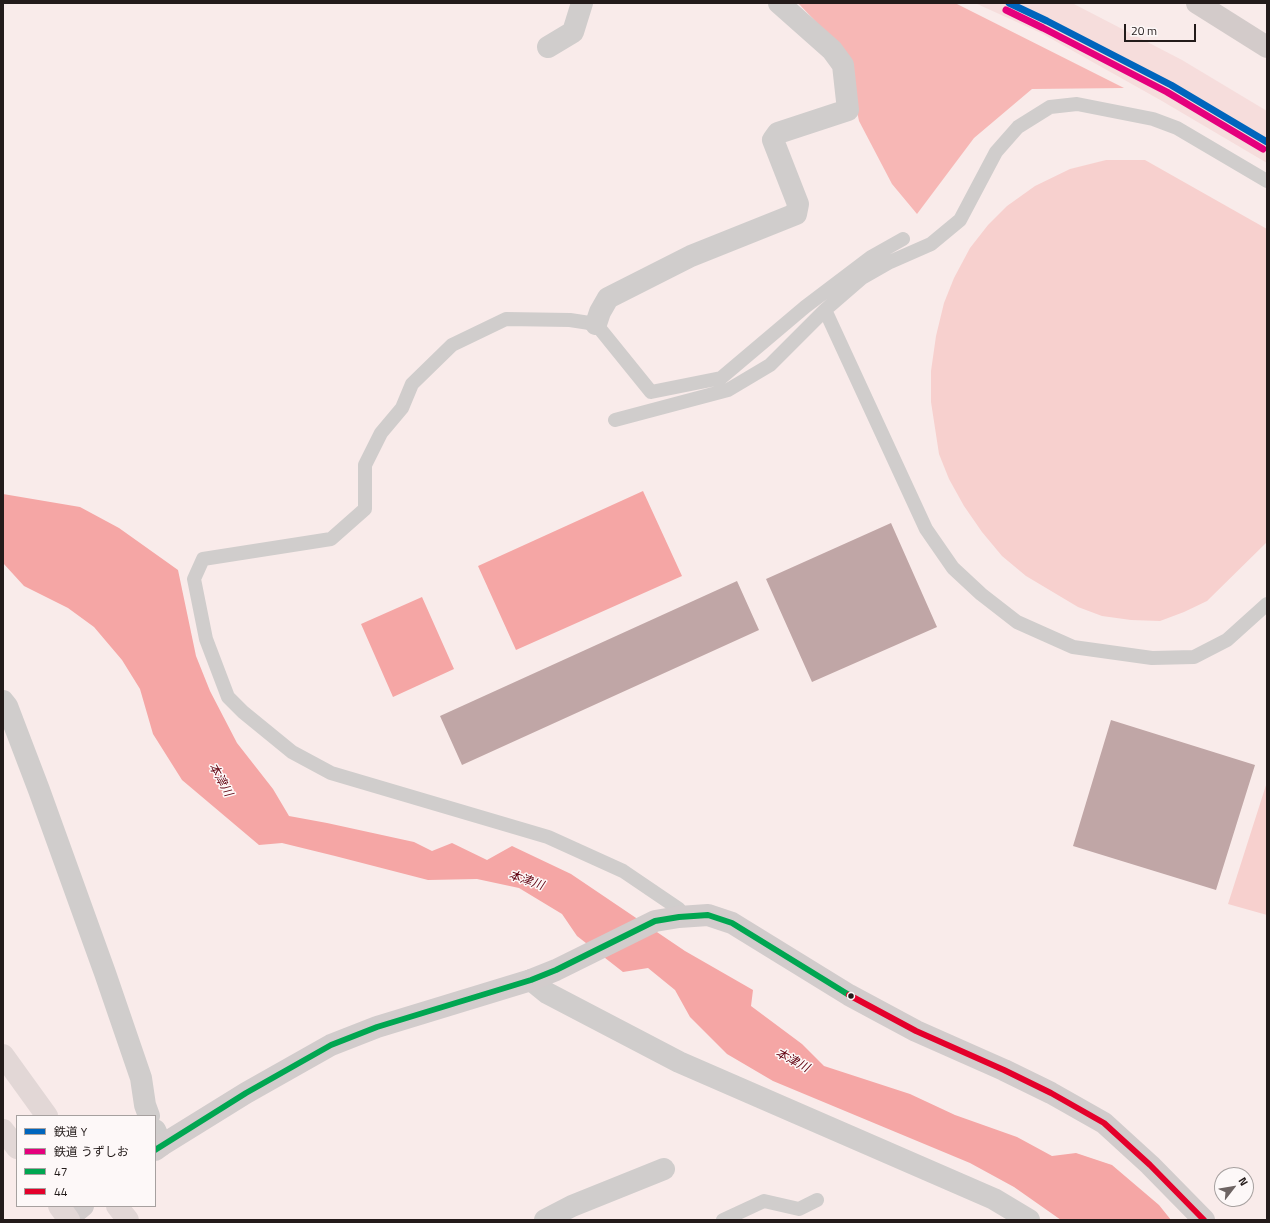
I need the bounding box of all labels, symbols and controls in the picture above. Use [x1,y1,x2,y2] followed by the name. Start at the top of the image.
[1126,16,1198,42] scale bar
[1131,21,1157,40] text: 20 m
[205,761,235,799] water label: 本津川
[507,868,545,894] water label: 本津川
[846,991,856,1001] unlabelled marker
[773,1046,811,1076] water label: 本津川
[16,1115,156,1207] legend
[54,1122,87,1141] text: 鉄道 Y
[54,1142,129,1161] text: 鉄道 うずしお
[54,1162,67,1181] text: 47
[1214,1167,1254,1207] north arrow
[1235,1174,1252,1189] text: N
[54,1182,67,1201] text: 44

